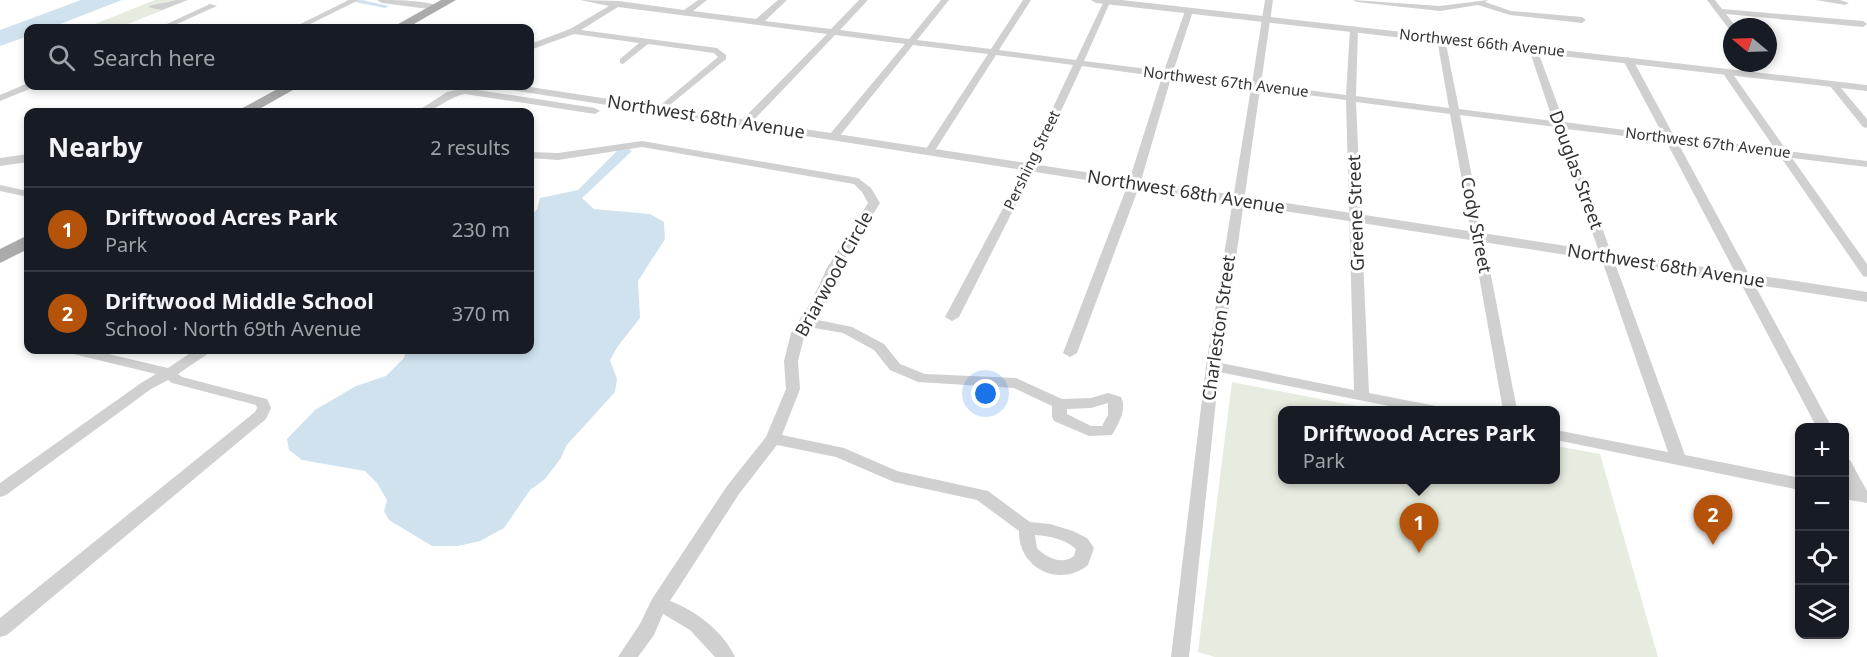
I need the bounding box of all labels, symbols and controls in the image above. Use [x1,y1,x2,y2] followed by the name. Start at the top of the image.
[1723,18,1777,72] north arrow
[1398,23,1566,61] street label: Northwest 66th Avenue
[24,24,534,90] search box
[45,41,78,74] icon: search
[93,42,215,72] text: Search here
[1142,61,1310,101] street label: Northwest 67th Avenue
[606,89,807,143] street label: Northwest 68th Avenue
[998,106,1064,213] street label: Pershing Street
[1544,107,1610,233] street label: Douglas Street
[1624,122,1792,162] street label: Northwest 67th Avenue
[48,129,143,165] text: Nearby
[430,134,510,161] text: 2 results
[1341,154,1369,272] street label: Greene Street
[1086,164,1287,218] street label: Northwest 68th Avenue
[1456,175,1498,275] street label: Cody Street
[105,201,338,231] text: Driftwood Acres Park
[789,207,877,340] street label: Briarwood Circle
[62,216,73,243] text: 1
[452,216,510,243] text: 230 m
[105,231,147,258] text: Park
[1566,238,1767,292] street label: Northwest 68th Avenue
[1196,253,1240,402] street label: Charleston Street
[105,285,374,315] text: Driftwood Middle School
[62,300,73,327] text: 2
[452,300,510,327] text: 370 m
[105,315,361,342] text: School · North 69th Avenue
[971,379,1000,408] your location
[1278,406,1560,484] popup
[1303,417,1535,447] text: Driftwood Acres Park
[1795,423,1849,639] map controls
[1795,423,1849,477] button: +
[1303,447,1345,474] text: Park
[1795,477,1849,531] button: −
[1694,496,1732,545] pin: 2
[1400,504,1438,553] pin: 1
[1795,531,1849,585] button: locate
[1795,585,1849,639] button: layers

